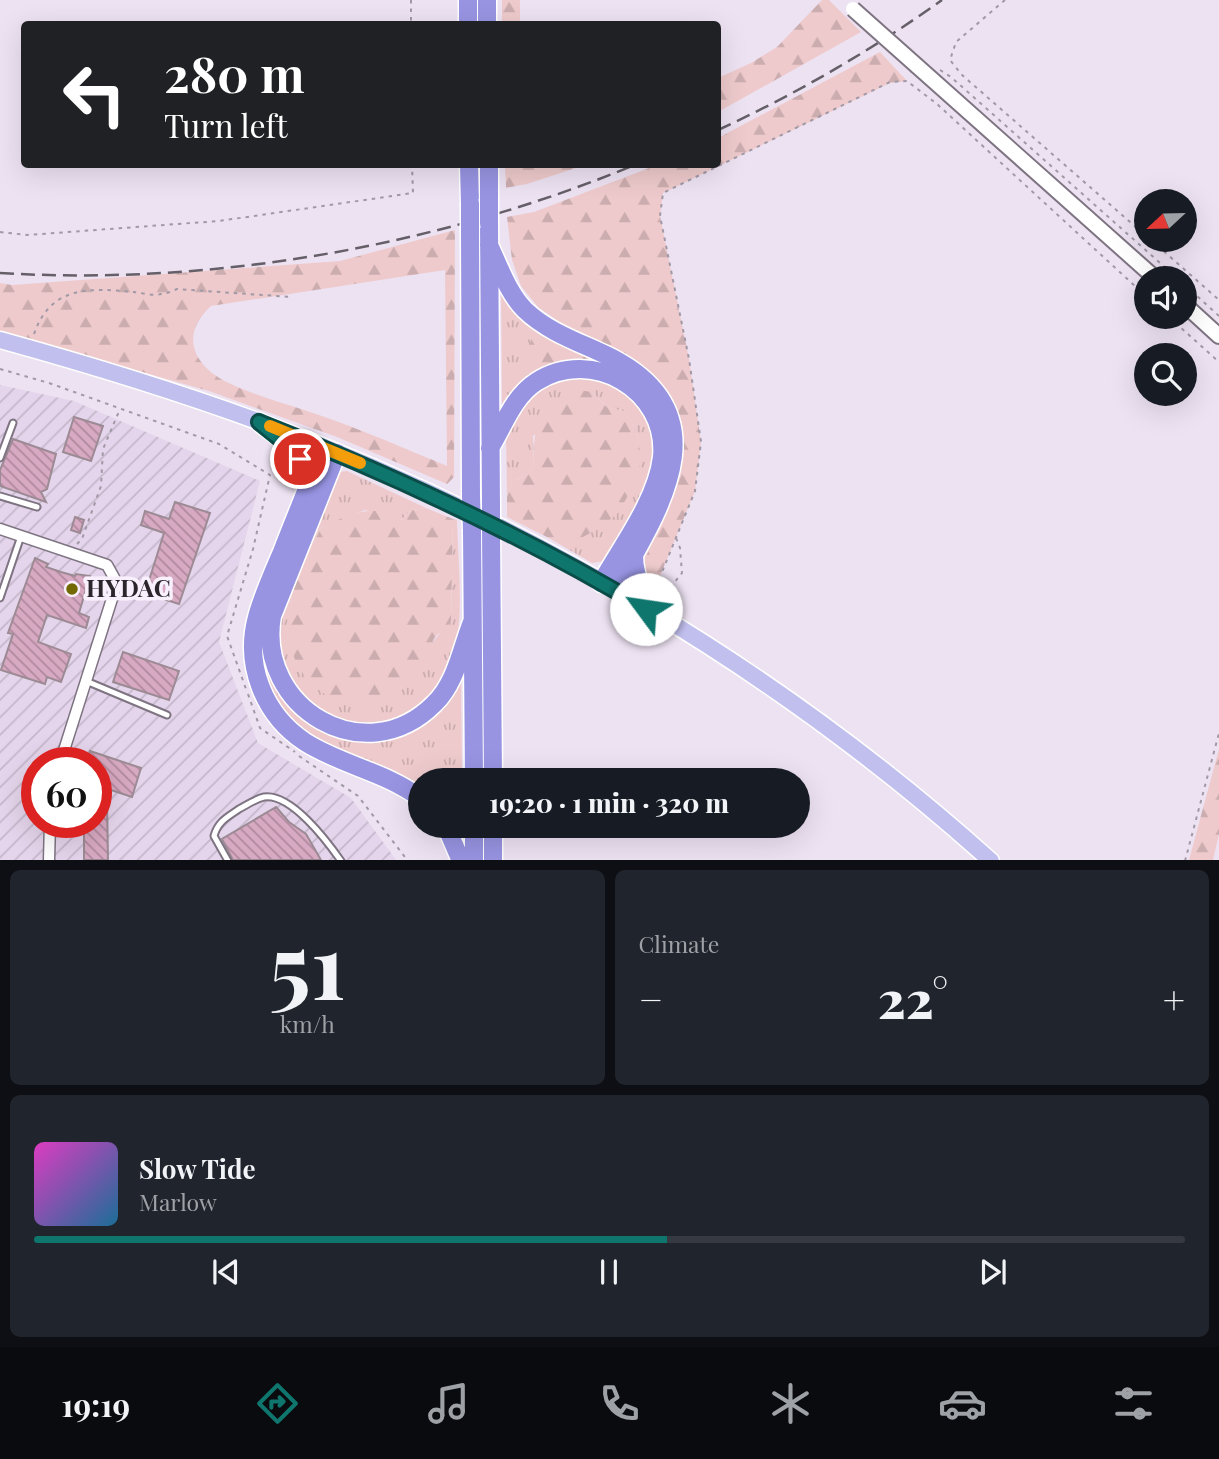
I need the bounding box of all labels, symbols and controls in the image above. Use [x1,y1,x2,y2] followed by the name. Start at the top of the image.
[164,40,304,105] text: 280 m
[49,49,140,140] icon: left
[164,103,288,146] text: Turn left
[1134,189,1197,252] north arrow
[1134,189,1197,406] map controls
[1134,266,1197,329] button: sound
[1134,343,1197,406] button: search
[270,429,330,489] pin
[281,440,319,478] icon: arrive
[86,571,171,603] place label: HYDAC
[609,572,683,646] position arrow
[64,581,80,597] marker: HYDAC
[21,747,112,838] speed limit sign: 60
[489,785,729,820] text: 19:20 · 1 min · 320 m
[269,902,346,1023] text: 51
[639,928,719,959] text: Climate
[878,963,948,1032] text: 22°
[639,973,663,1024] text: −
[1163,973,1185,1024] text: +
[280,1008,335,1039] text: km/h
[139,1151,256,1186] text: Slow Tide
[139,1186,217,1217] text: Marlow
[207,1253,245,1291] icon: previous
[590,1253,628,1291] icon: pause
[974,1253,1012,1291] icon: next
[253,1379,302,1428] icon: directions
[424,1379,473,1428] icon: music
[595,1379,644,1428] icon: phone
[766,1379,815,1428] icon: climate
[938,1379,987,1428] icon: car
[1109,1379,1158,1428] icon: filters
[61,1382,130,1425] text: 19:19

